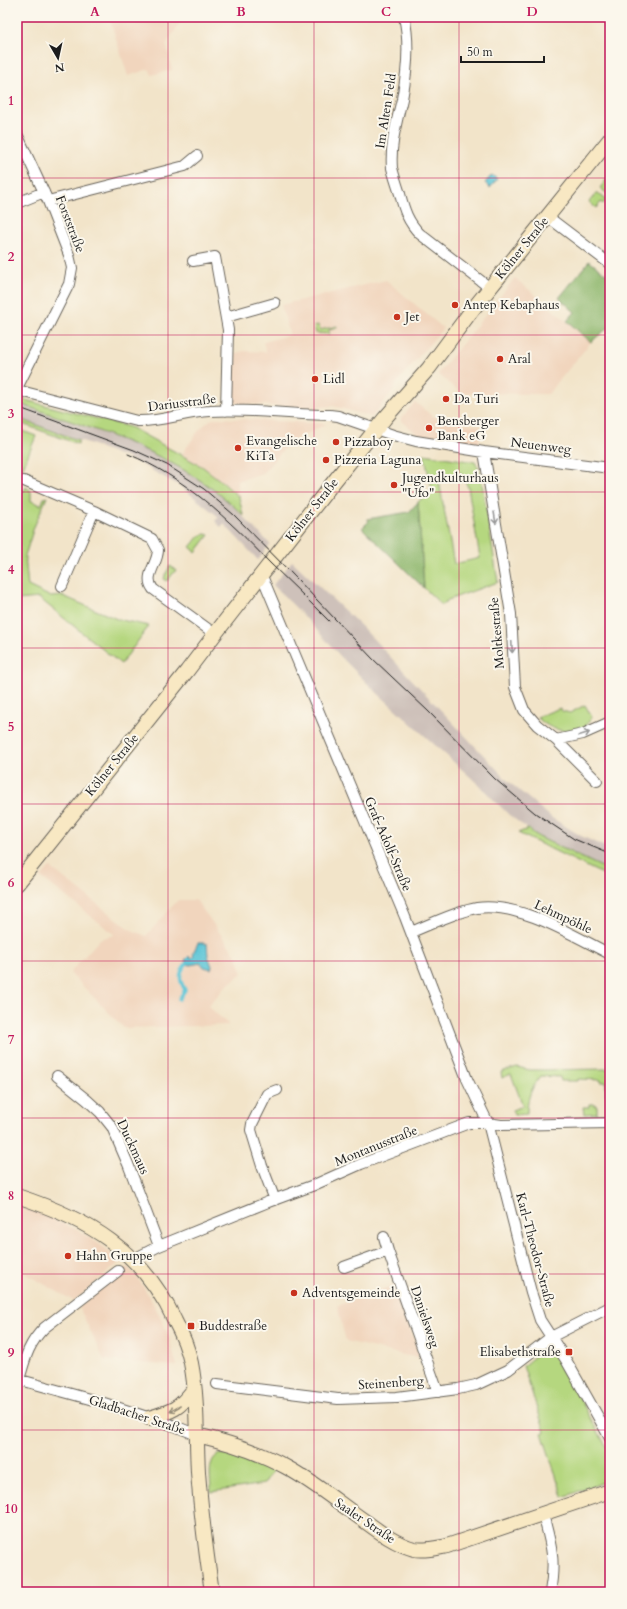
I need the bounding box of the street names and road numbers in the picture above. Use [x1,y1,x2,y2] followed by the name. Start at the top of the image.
[371,72,401,150] street label: Im Alten Feld
[51,193,89,255] street label: Forststraße
[491,213,553,283] street label: Kölner Straße
[147,390,217,416] street label: Dariusstraße
[510,433,573,459] street label: Neuenweg
[281,474,343,546] street label: Kölner Straße
[485,596,509,670] street label: Moltkestraße
[81,730,143,800] street label: Kölner Straße
[360,794,416,894] street label: Graf-Adolf-Straße
[531,896,595,938] street label: Lehmpöhle
[112,1117,154,1177] street label: Duckmaus
[332,1121,420,1171] street label: Montanusstraße
[511,1191,559,1309] street label: Karl-Theodor-Straße
[406,1284,444,1351] street label: Danielsweg
[358,1372,425,1394] street label: Steinenberg
[86,1391,188,1439] street label: Gladbacher Straße
[331,1494,399,1548] street label: Saaler Straße

